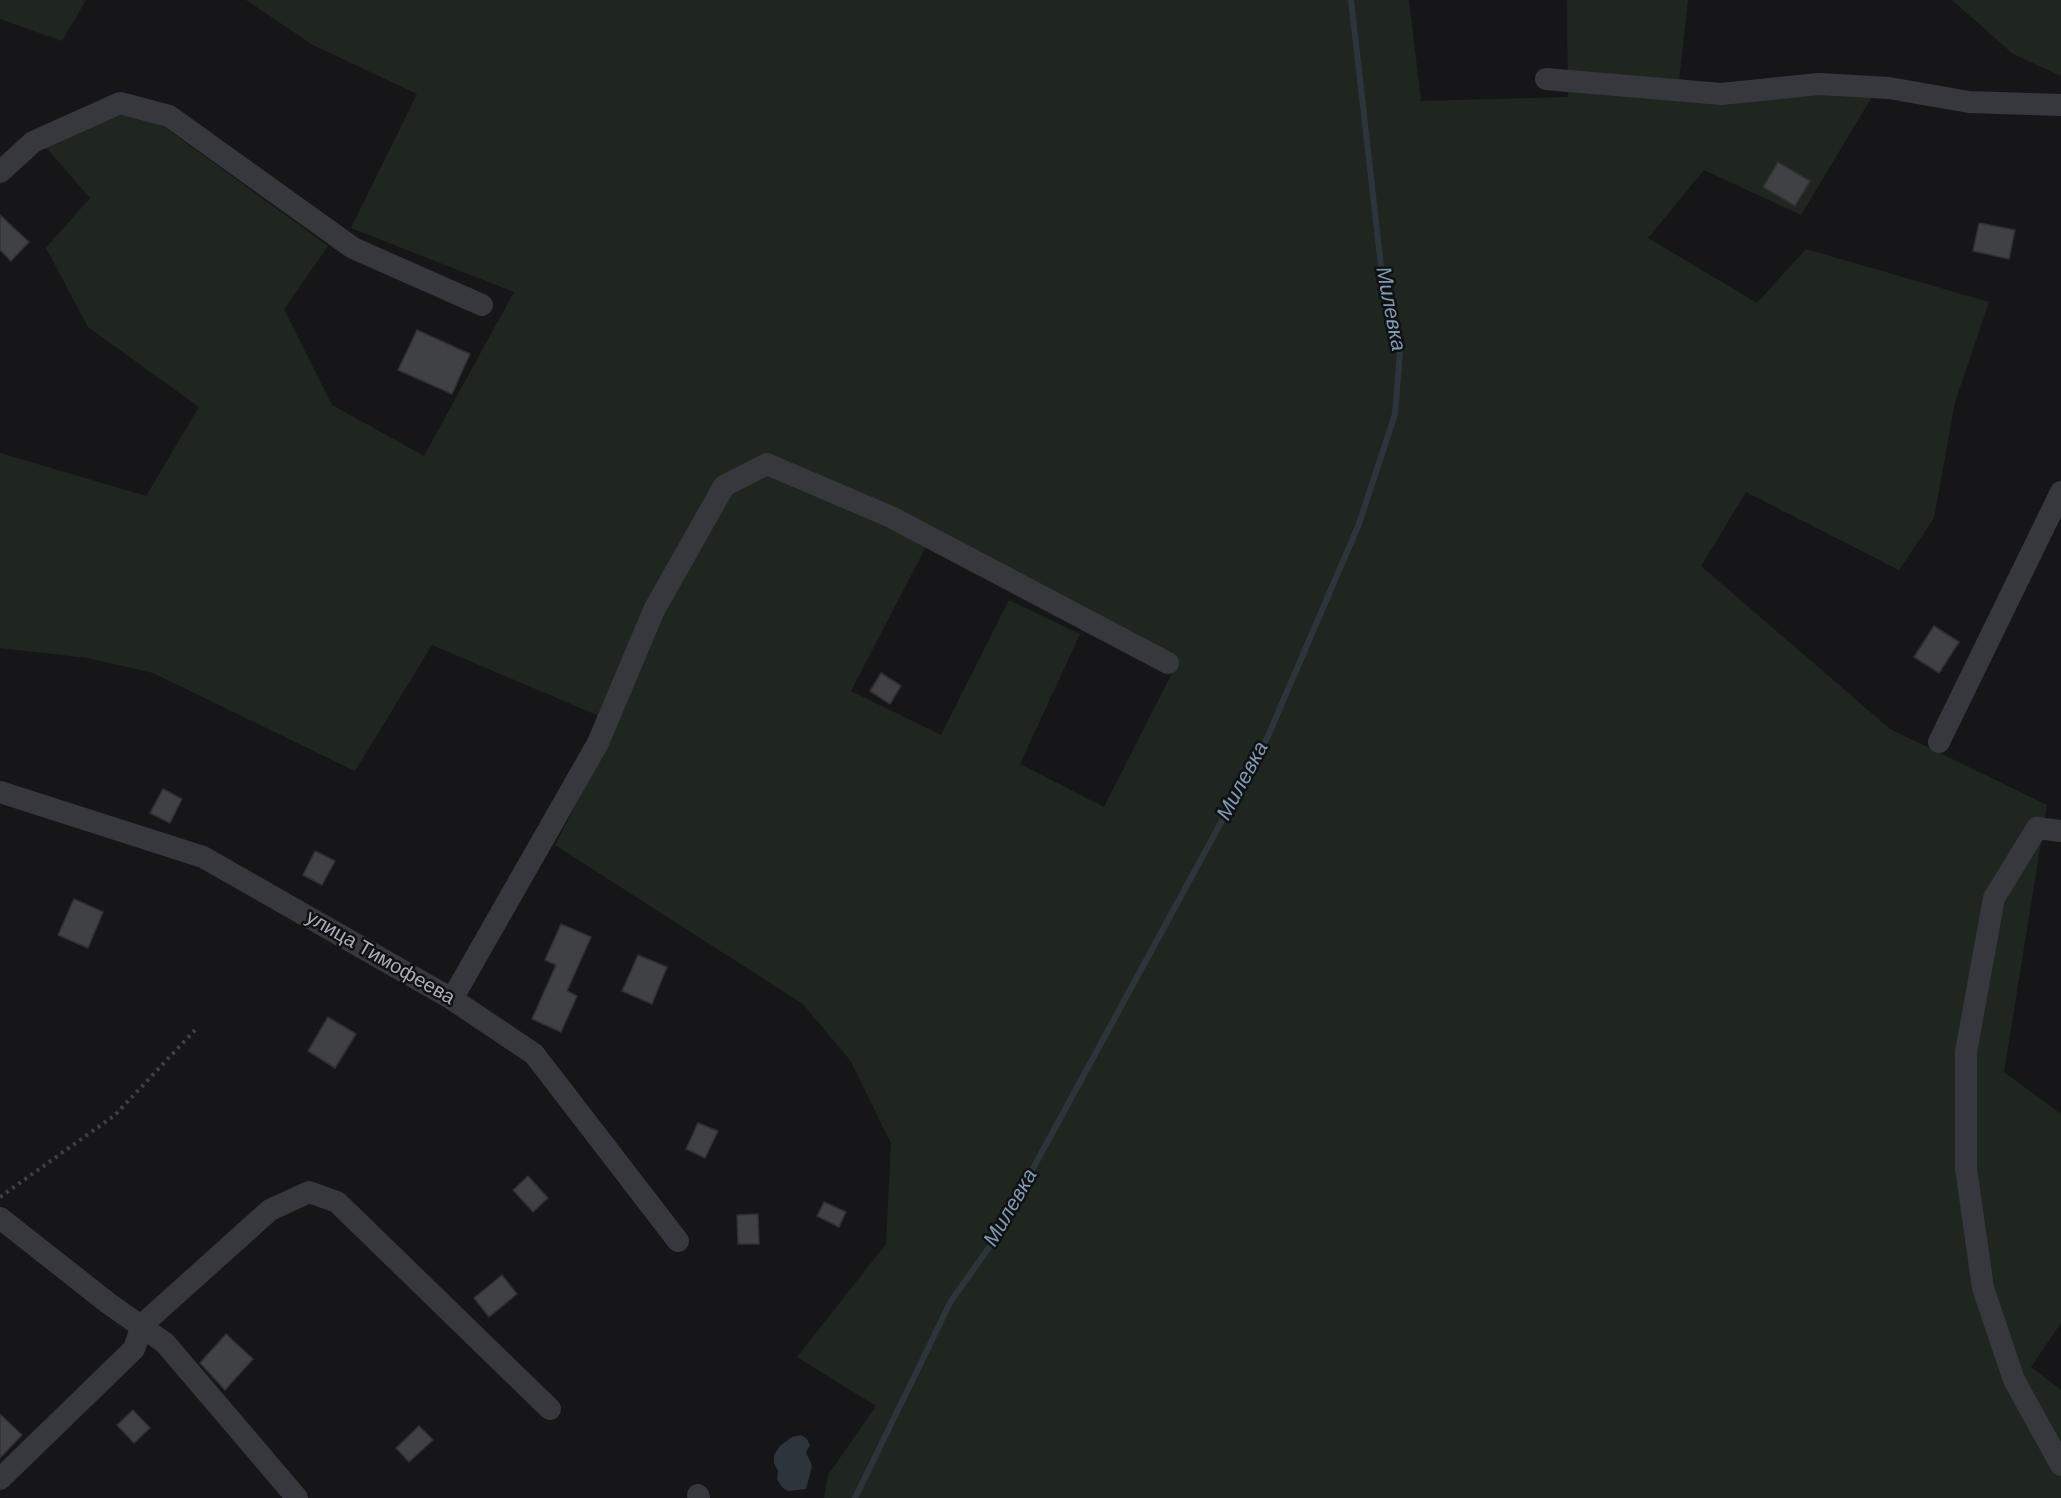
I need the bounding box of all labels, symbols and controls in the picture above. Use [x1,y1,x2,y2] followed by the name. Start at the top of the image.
[1369,265,1411,353] water label: Милевка
[1212,737,1274,825] water label: Милевка
[301,906,459,1010] street label: улица Тимофеева
[979,1165,1043,1251] water label: Милевка

